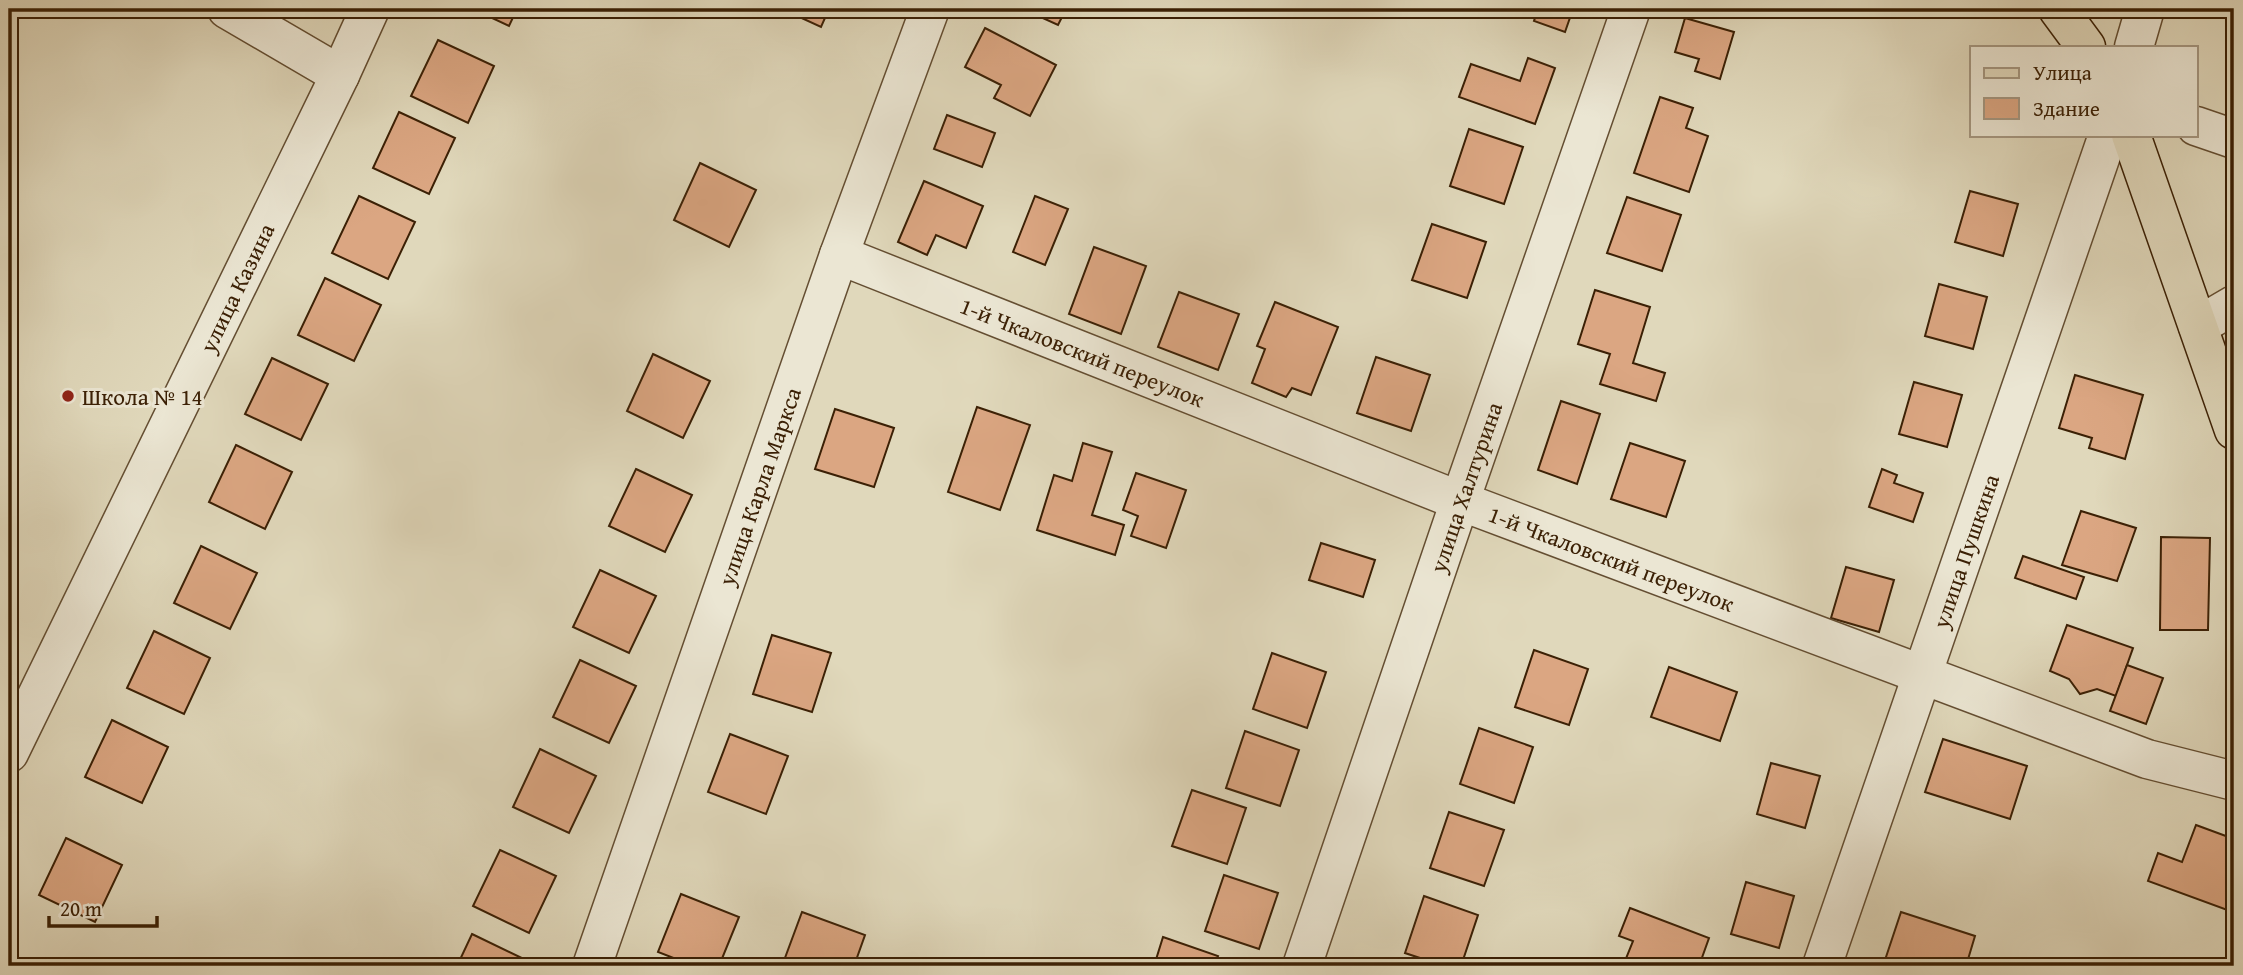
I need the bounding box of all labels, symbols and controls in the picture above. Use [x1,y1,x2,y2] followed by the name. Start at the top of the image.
[1970,46,2198,136] legend
[2033,57,2092,88] text: Улица
[2033,93,2100,124] text: Здание
[190,217,282,359] street label: улица Казина
[955,288,1210,415] street label: 1-й Чкаловский переулок
[82,380,203,413] place label: Школа № 14
[709,382,808,591] street label: улица Карла Маркса
[60,388,76,404] marker: Школа № 14
[1420,397,1510,578] street label: улица Халтурина
[1923,469,2007,633] street label: улица Пушкина
[1484,497,1739,619] street label: 1-й Чкаловский переулок
[49,884,158,928] scale bar
[60,893,102,924] text: 20 m

